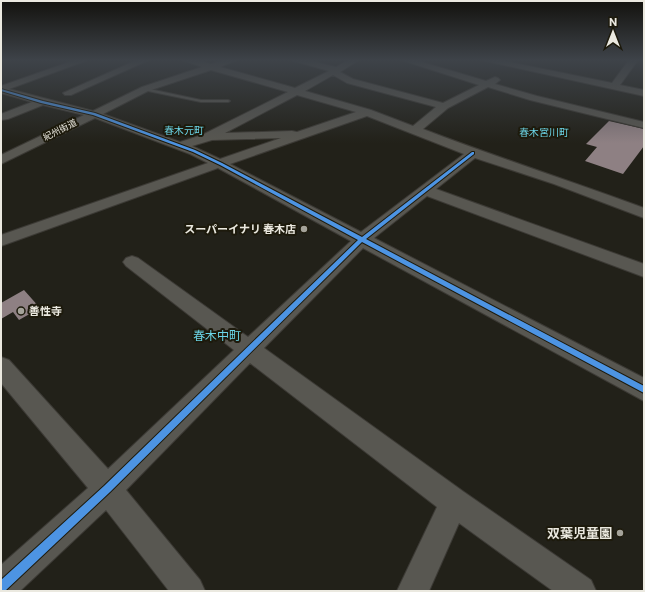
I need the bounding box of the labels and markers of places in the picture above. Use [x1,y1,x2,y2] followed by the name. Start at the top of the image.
[184,222,296,235] place label: スーパーイナリ 春木店
[299,224,309,234] marker: スーパーイナリ 春木店
[29,304,62,317] place label: 善性寺
[16,306,26,316] marker: 善性寺
[547,525,612,541] place label: 双葉児童園
[615,528,625,538] marker: 双葉児童園

